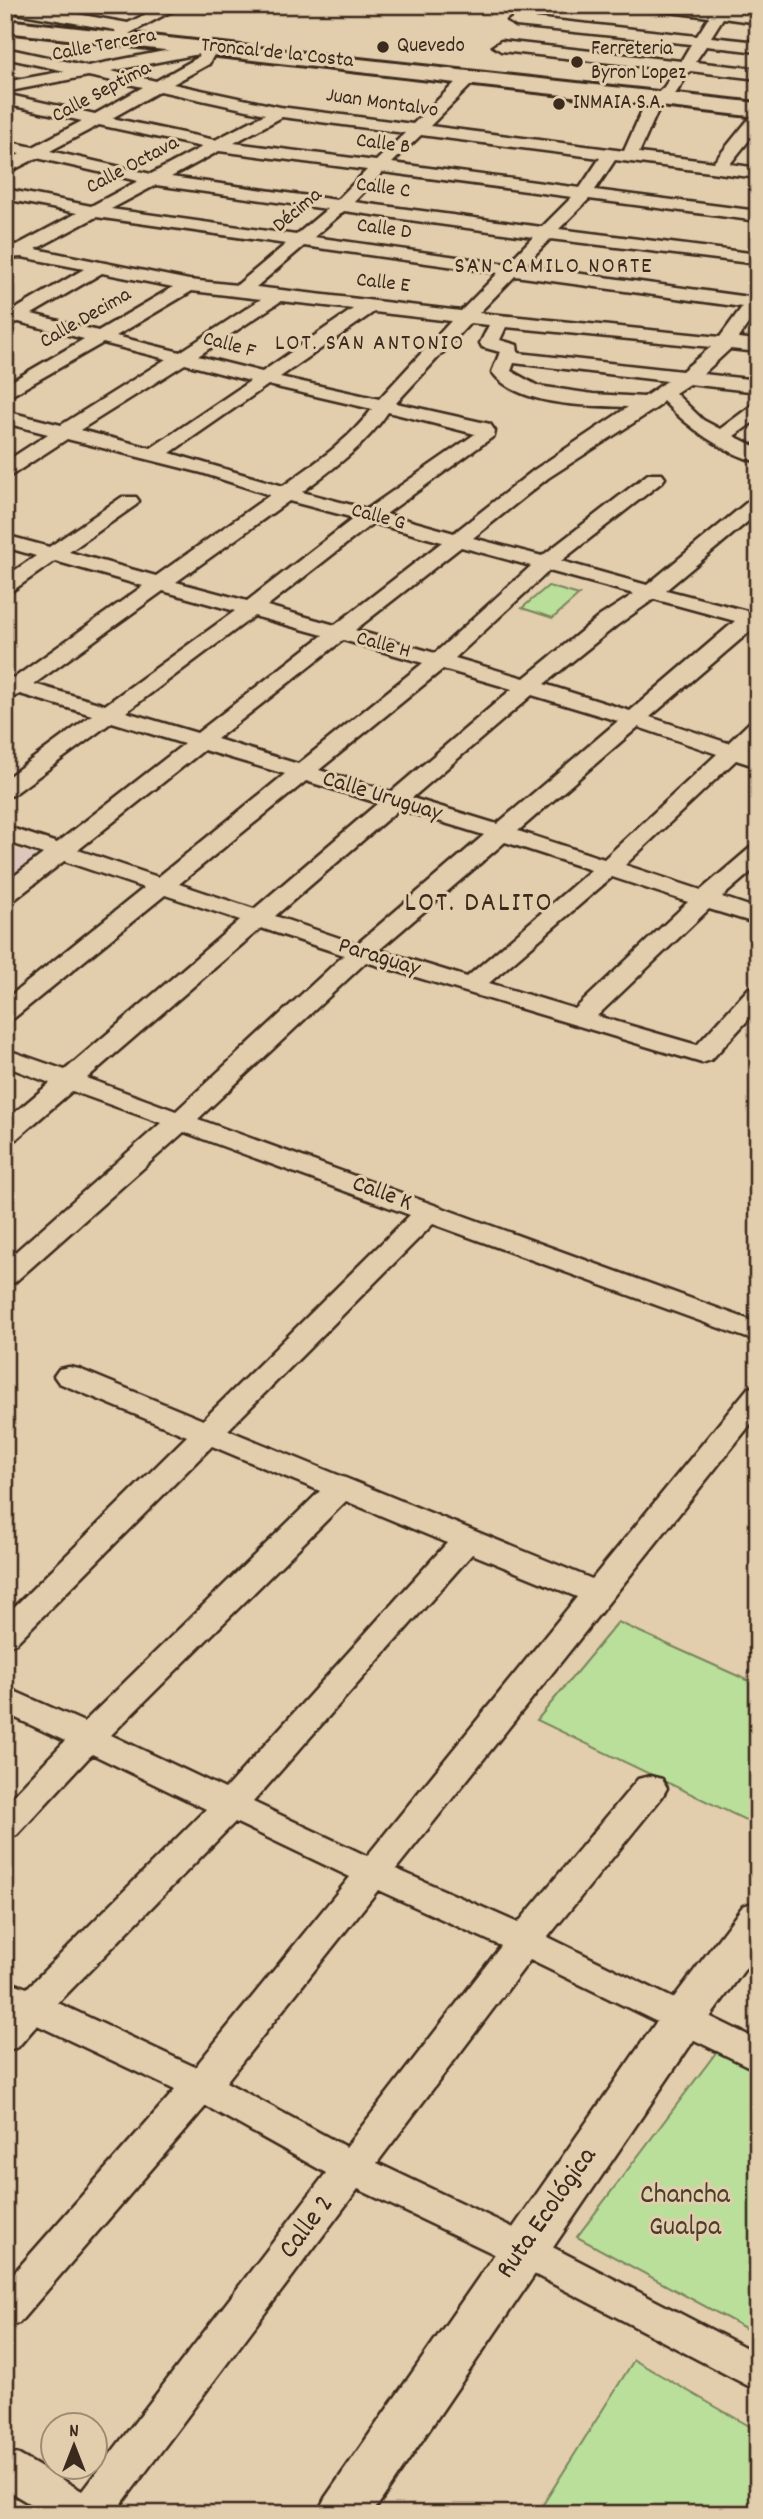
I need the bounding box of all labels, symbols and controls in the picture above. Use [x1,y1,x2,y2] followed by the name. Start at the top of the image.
[50,21,160,71] street label: Calle Tercera
[199,31,356,77] street label: Troncal de la Costa
[397,32,465,62] place label: Quevedo
[591,35,686,89] place label: Ferreteria Byron Lopez
[375,39,391,55] marker: Quevedo
[47,54,158,132] street label: Calle Septima
[569,54,585,70] marker: Ferreteria Byron Lopez
[324,81,440,127] street label: Juan Montalvo
[573,89,664,119] place label: INMAIA S.A.
[551,96,567,112] marker: INMAIA S.A.
[354,126,412,164] street label: Calle B
[81,129,186,203] street label: Calle Octava
[354,170,412,208] street label: Calle C
[267,181,330,241] street label: Décima
[355,211,414,249] street label: Calle D
[454,251,654,284] district label: SAN CAMILO NORTE
[354,266,412,302] street label: Calle E
[35,280,138,357] street label: Calle Decima
[199,325,259,368] street label: Calle F
[275,328,465,361] district label: LOT. SAN ANTONIO
[348,496,408,540] street label: Calle G
[353,624,413,668] street label: Calle H
[318,763,447,832] street label: Calle Uruguay
[405,885,553,925] district label: LOT. DALITO
[334,929,425,987] street label: Paraguay
[347,1167,417,1221] street label: Calle K
[488,2139,609,2288] street label: Ruta Ecológica
[640,2177,731,2249] park label: Chancha Gualpa
[271,2188,345,2268] street label: Calle 2
[38,2410,108,2480] north arrow
[69,2419,79,2446] text: N

